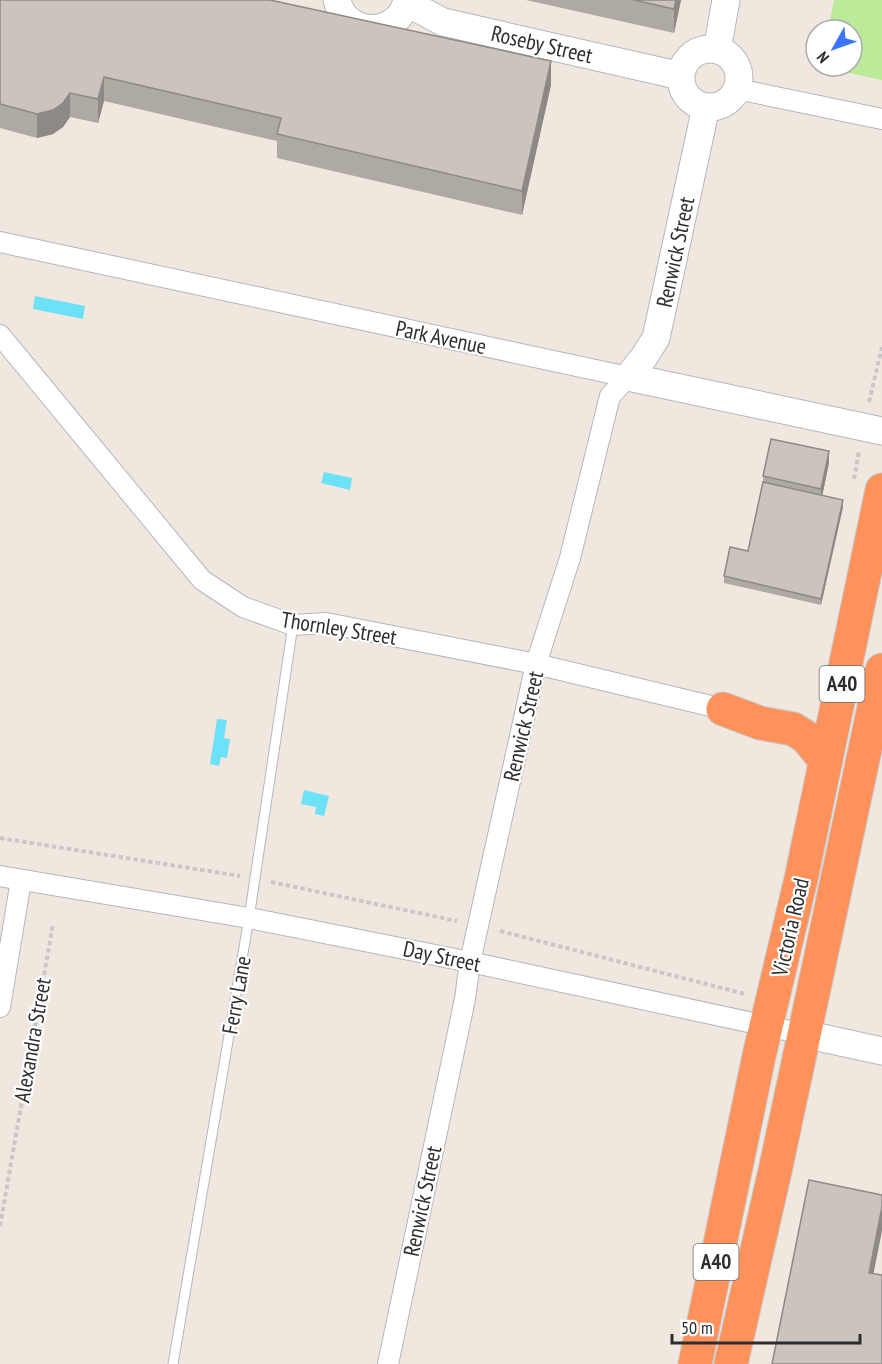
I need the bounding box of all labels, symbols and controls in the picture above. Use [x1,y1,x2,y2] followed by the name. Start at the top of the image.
[804,18,864,78] north arrow
[489,19,595,69] street label: Roseby Street
[812,48,833,67] text: N
[650,194,700,310] street label: Renwick Street
[393,314,489,360] street label: Park Avenue
[279,605,399,651] street label: Thornley Street
[820,666,864,702] road number: A40
[497,668,549,784] street label: Renwick Street
[765,875,815,980] street label: Victoria Road
[401,934,483,978] street label: Day Street
[215,954,257,1036] street label: Ferry Lane
[7,975,57,1105] street label: Alexandra Street
[397,1143,447,1259] street label: Renwick Street
[694,1244,738,1280] road number: A40
[672,1307,860,1345] scale bar
[681,1316,713,1339] text: 50 m

